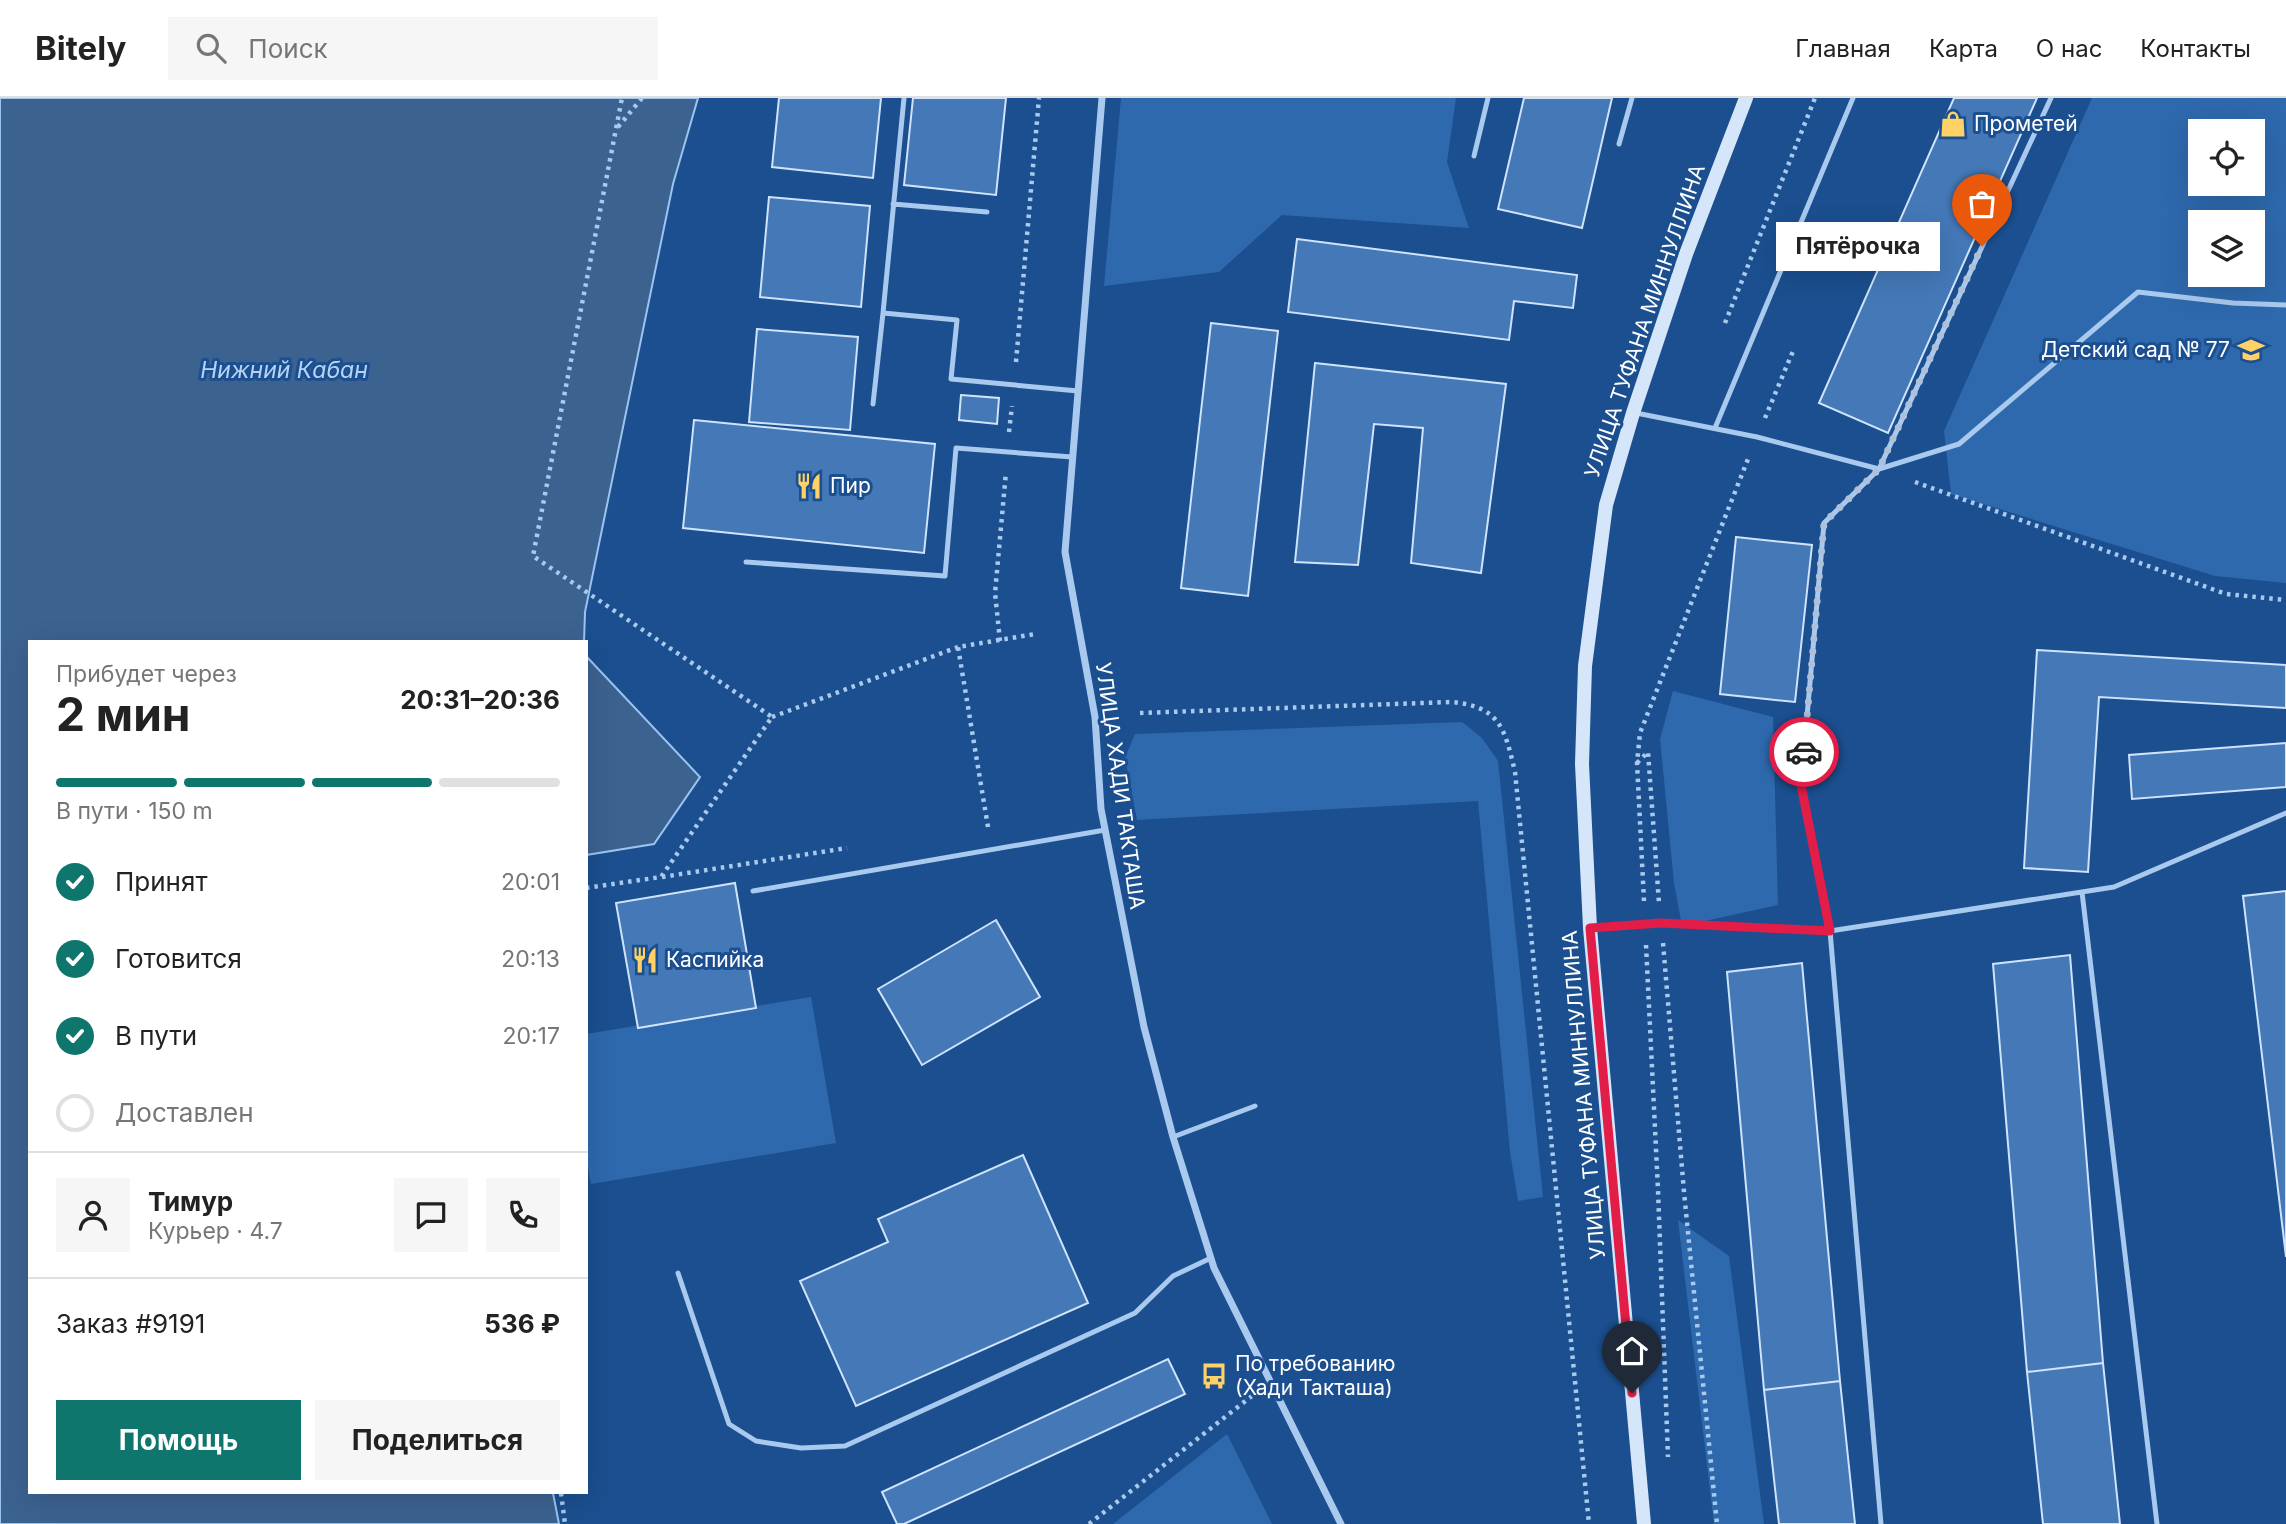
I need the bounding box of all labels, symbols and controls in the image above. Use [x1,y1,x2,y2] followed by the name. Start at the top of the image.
[168,17,658,80] search box
[35,28,126,68] text: Bitely
[192,29,230,67] icon: search
[248,33,328,64] text: Поиск
[1795,34,1891,63] text: Главная
[1929,34,1998,63] text: Карта
[2036,34,2102,63] text: О нас
[2140,34,2251,63] text: Контакты
[1938,109,1968,139] shop icon: Прометей
[1974,111,2078,136] place label: Прометей
[2188,119,2265,287] map controls
[2188,119,2265,196] button: locate
[1579,161,1710,481] street label: УЛИЦА ТУФАНА МИННУЛЛИНА
[1952,174,2012,246] pin
[1963,185,2001,223] icon: bag
[2188,210,2265,287] button: layers
[1776,222,1940,270] callout: Пятёрочка
[1796,232,1920,260] text: Пятёрочка
[2236,335,2266,365] school or university icon: Детский сад № 77
[2041,337,2230,362] place label: Детский сад № 77
[200,356,368,384] water label: Нижний Кабан
[794,471,824,501] restaurant icon: Пир
[830,473,871,498] place label: Пир
[56,660,237,688] text: Прибудет через
[1091,661,1150,911] street label: УЛИЦА ХАДИ ТАКТАША
[400,684,560,715] text: 20:31–20:36
[56,686,191,742] text: 2 мин
[1769,717,1839,787] courier
[1785,733,1823,771] icon: car
[56,797,213,825] text: В пути · 150 m
[56,863,94,901] icon: check
[115,866,208,897] text: Принят
[501,868,560,896] text: 20:01
[1557,930,1610,1261] street label: УЛИЦА ТУФАНА МИННУЛЛИНА
[56,940,94,978] icon: check
[115,943,242,974] text: Готовится
[501,945,560,973] text: 20:13
[630,945,660,975] restaurant icon: Каспийка
[666,947,764,972] place label: Каспийка
[56,1017,94,1055] icon: check
[115,1020,197,1051] text: В пути
[502,1022,560,1050] text: 20:17
[115,1097,254,1128] text: Доставлен
[56,1178,130,1252] button: person
[394,1178,468,1252] button: chat
[486,1178,560,1252] button: phone
[148,1186,233,1217] text: Тимур
[148,1217,283,1245] text: Курьер · 4.7
[56,1308,205,1339] text: Заказ #9191
[484,1308,560,1339] text: 536 ₽
[1602,1321,1662,1393] pin
[1613,1332,1651,1370] icon: home
[1235,1351,1396,1400] place label: По требованию (Хади Такташа)
[1199,1361,1229,1391] bus stop icon: По требованию (Хади Такташа)
[56,1400,301,1480] button: Помощь
[315,1400,560,1480] button: Поделиться

